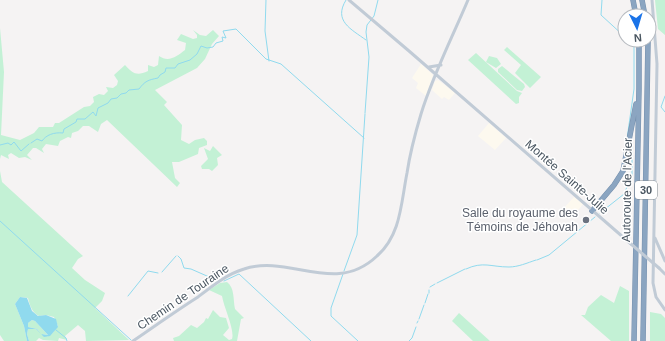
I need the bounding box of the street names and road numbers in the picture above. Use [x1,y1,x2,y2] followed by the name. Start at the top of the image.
[522,137,612,217] street label: Montée Sainte-Julie
[619,138,635,242] street label: Autoroute de l'Acier
[635,181,657,199] road number: 30
[135,261,232,333] street label: Chemin de Touraine

